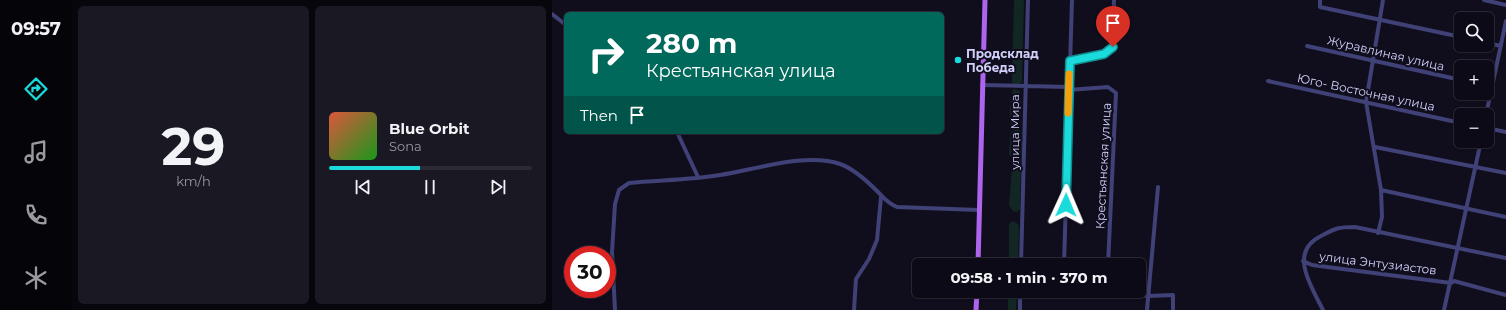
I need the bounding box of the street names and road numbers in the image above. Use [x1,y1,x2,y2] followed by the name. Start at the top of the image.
[1326,32,1446,74] street label: Журавлиная улица
[1296,70,1436,114] street label: Юго- Восточная улица
[1007,94,1022,171] street label: улица Мира
[1092,102,1114,230] street label: Крестьянская улица
[1317,248,1438,278] street label: улица Энтузиастов

